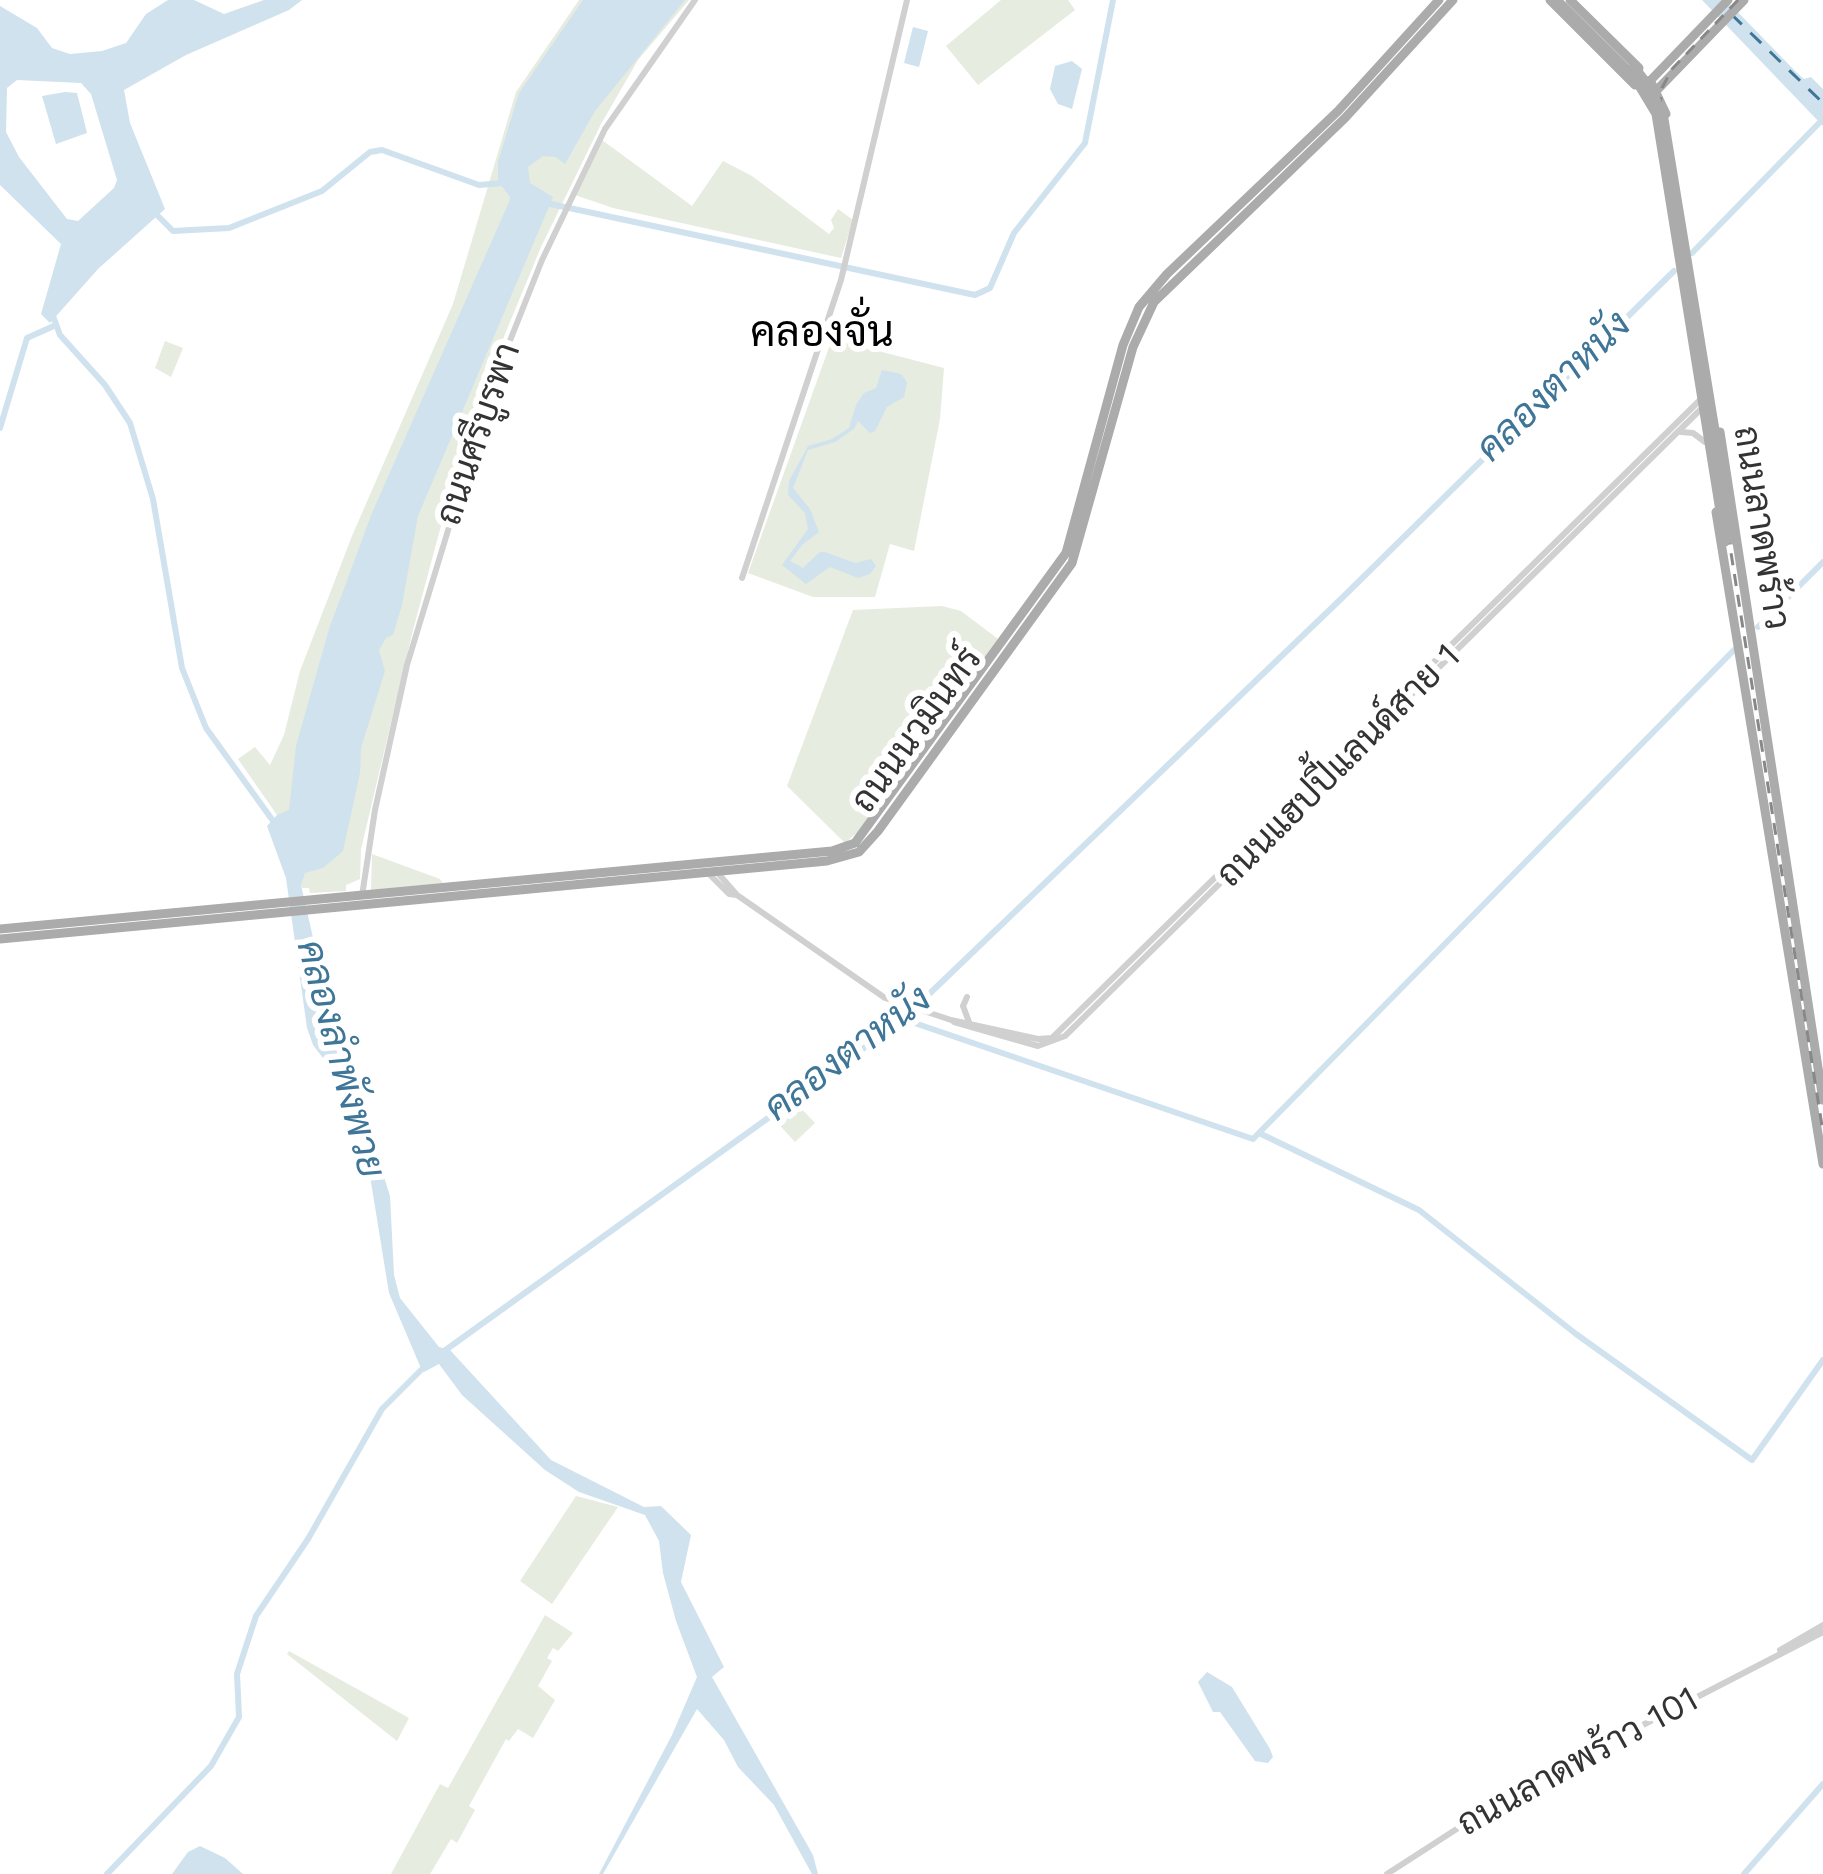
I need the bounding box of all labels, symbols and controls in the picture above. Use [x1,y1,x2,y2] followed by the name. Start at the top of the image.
[1467,302,1641,472] water label: คลองตาหนัง
[750,309,894,359] district label: คลองจั่น
[428,337,530,531] street label: ถนนศรีบูรพา
[1724,423,1798,633] street label: ถนนลาดพร้าว
[1208,635,1470,897] street label: ถนนแฮปปี้แลนด์สาย 1
[842,639,992,821] street label: ถนนนวมินทร์
[286,935,394,1183] water label: คลองลำพังพวย
[755,976,941,1132] water label: คลองตาหนัง
[1450,1678,1706,1846] street label: ถนนลาดพร้าว 101

